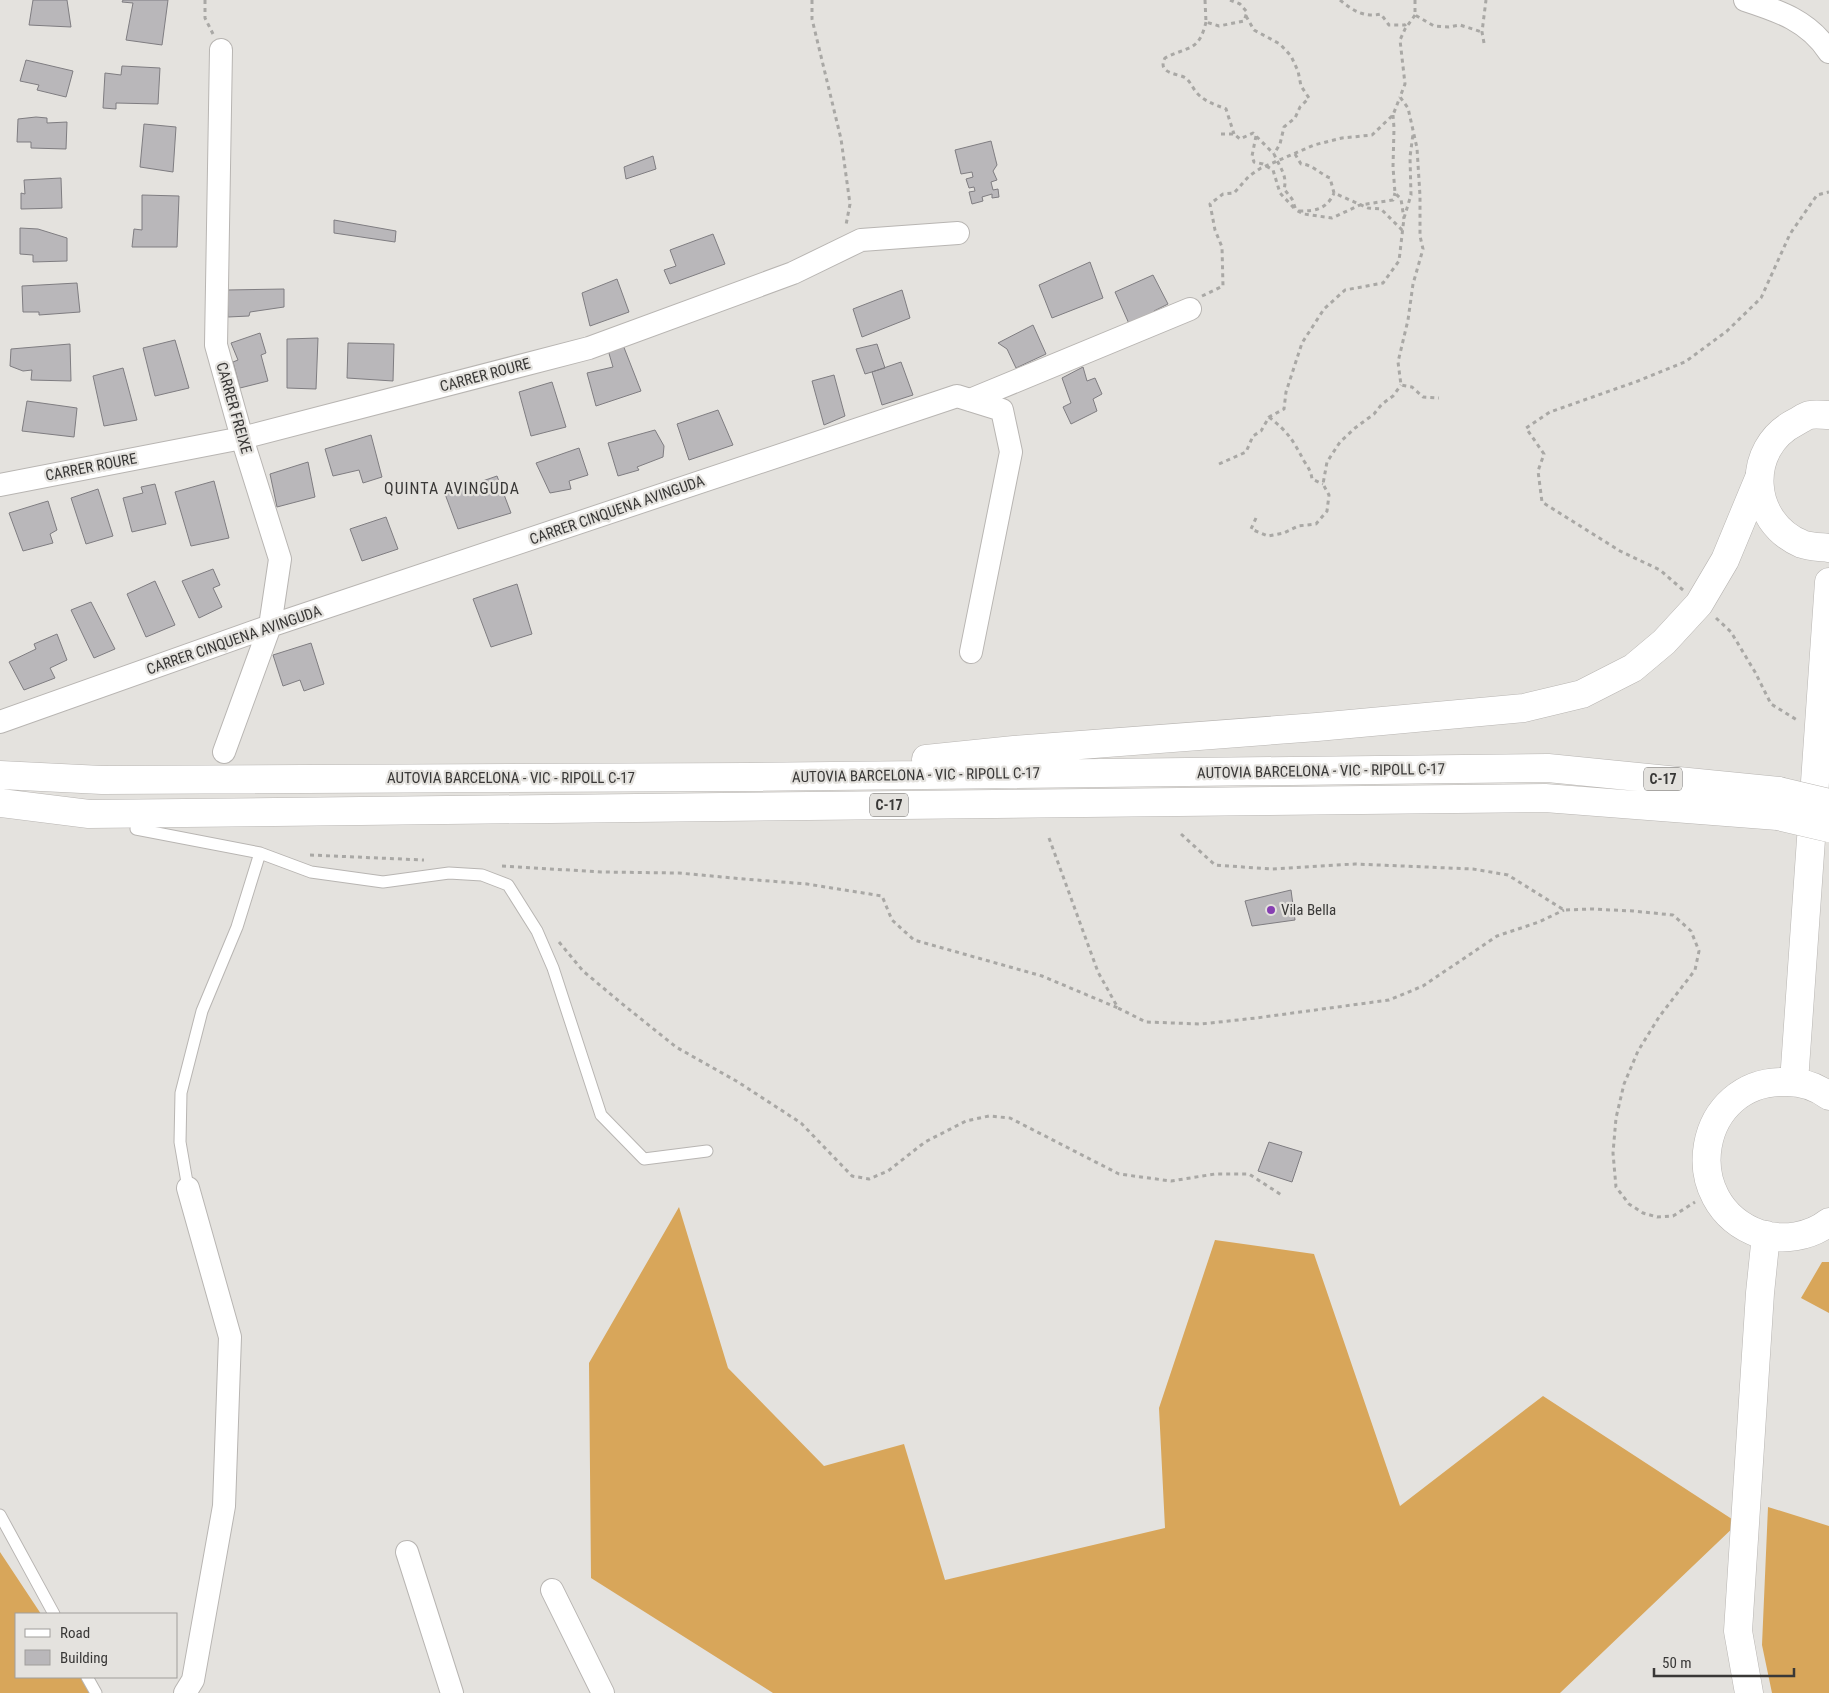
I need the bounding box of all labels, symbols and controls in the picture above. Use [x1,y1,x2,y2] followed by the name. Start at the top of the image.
[438,354,532,396] street label: CARRER ROURE
[212,360,256,456] street label: CARRER FREIXE
[44,449,138,485] street label: CARRER ROURE
[527,471,707,548] street label: CARRER CINQUENA AVINGUDA
[384,479,520,498] district label: QUINTA AVINGUDA
[144,601,324,678] street label: CARRER CINQUENA AVINGUDA
[1197,760,1445,782] street label: AUTOVIA BARCELONA - VIC - RIPOLL C-17
[792,764,1040,786] street label: AUTOVIA BARCELONA - VIC - RIPOLL C-17
[1644,768,1682,791] road number: C-17
[387,769,635,787] street label: AUTOVIA BARCELONA - VIC - RIPOLL C-17
[870,794,908,816] road number: C-17
[1281,901,1336,919] place label: Vila Bella
[1265,904,1277,916] marker: Vila Bella
[15,1613,178,1678] legend
[60,1624,90,1642] text: Road
[1654,1646,1794,1678] scale bar
[60,1649,108,1667] text: Building
[1662,1654,1692,1672] text: 50 m

